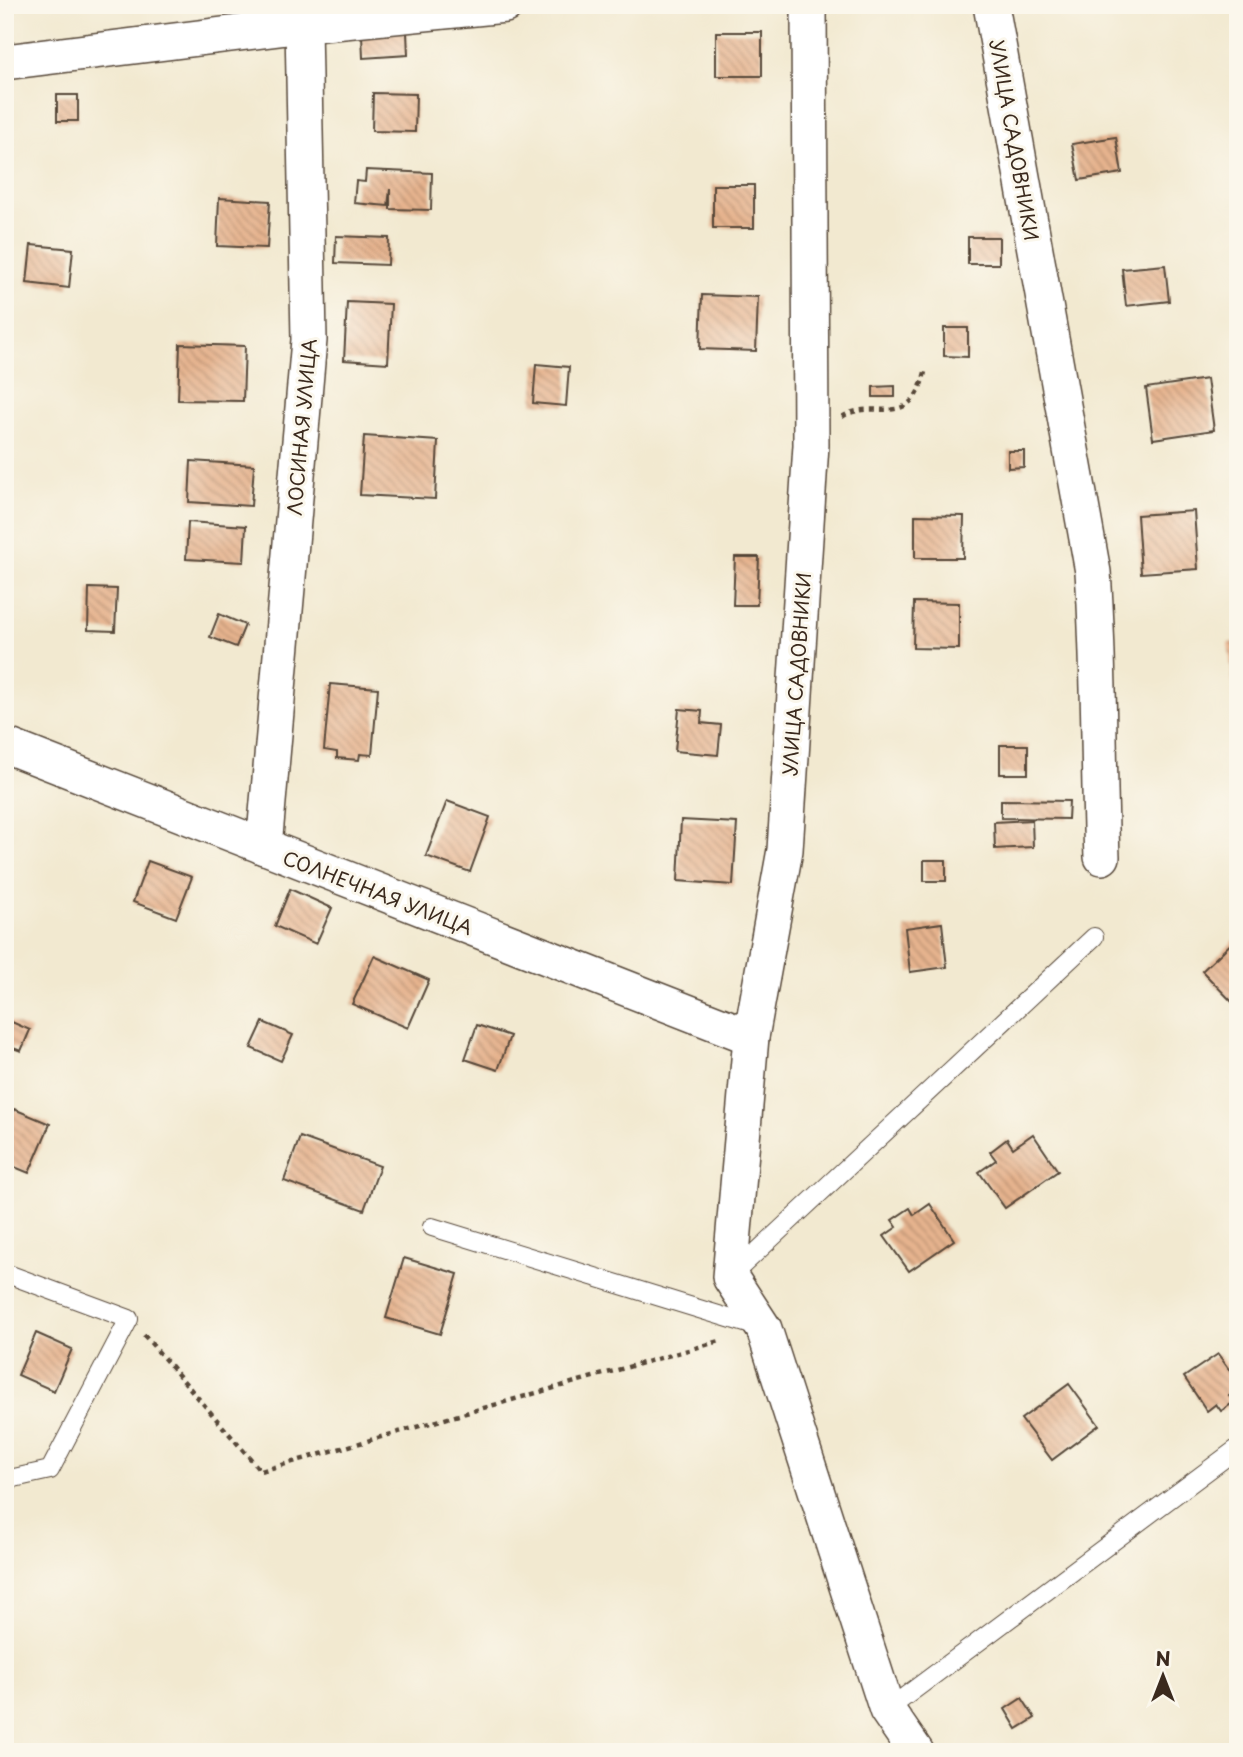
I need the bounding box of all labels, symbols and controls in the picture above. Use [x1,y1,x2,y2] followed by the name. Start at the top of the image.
[984,37,1046,243] street label: УЛИЦА САДОВНИКИ
[279,337,323,517] street label: ЛОСИНАЯ УЛИЦА
[775,571,817,777] street label: УЛИЦА САДОВНИКИ
[279,843,477,941] street label: СОЛНЕЧНАЯ УЛИЦА
[1128,1642,1198,1712] north arrow
[1155,1644,1171,1672] text: N

